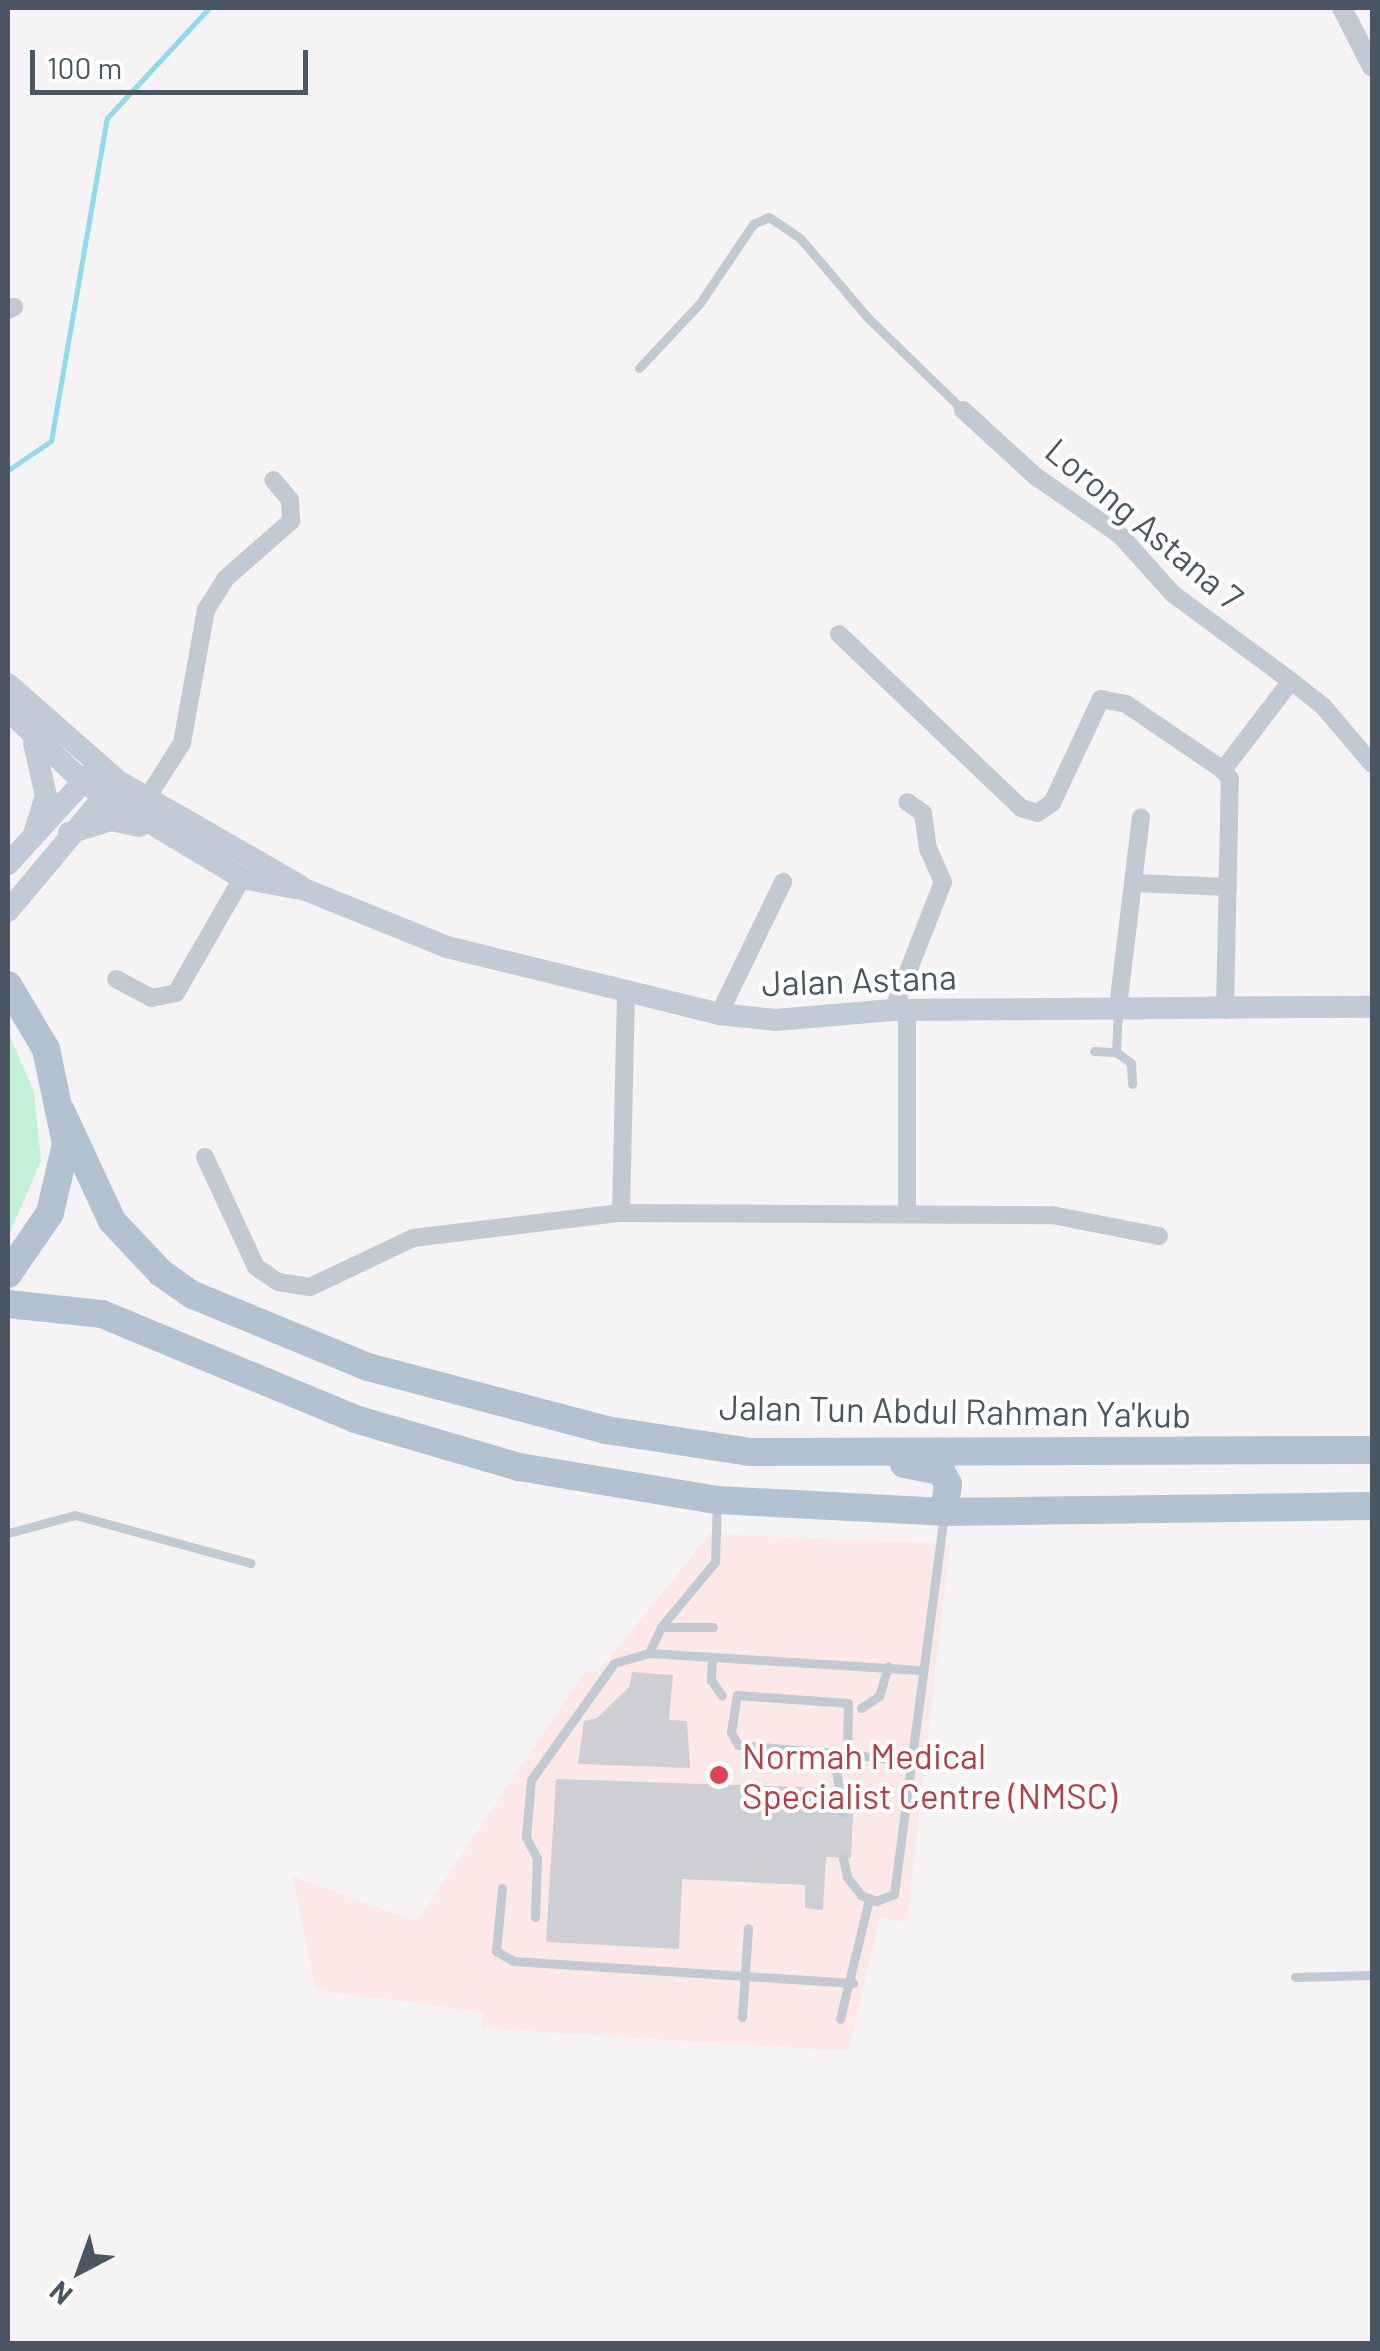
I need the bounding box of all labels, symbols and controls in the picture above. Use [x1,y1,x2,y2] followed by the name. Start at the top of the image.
[35,30,312,92] scale bar
[47,49,122,85] text: 100 m
[1038,428,1252,618] street label: Lorong Astana 7
[761,955,957,1003] street label: Jalan Astana
[719,1385,1191,1435] street label: Jalan Tun Abdul Rahman Ya'kub
[742,1734,1117,1816] place label: Normah Medical Specialist Centre (NMSC)
[706,1762,732,1788] marker: Normah Medical Specialist Centre (NMSC)
[30,2221,130,2321] north arrow
[42,2275,78,2313] text: N

